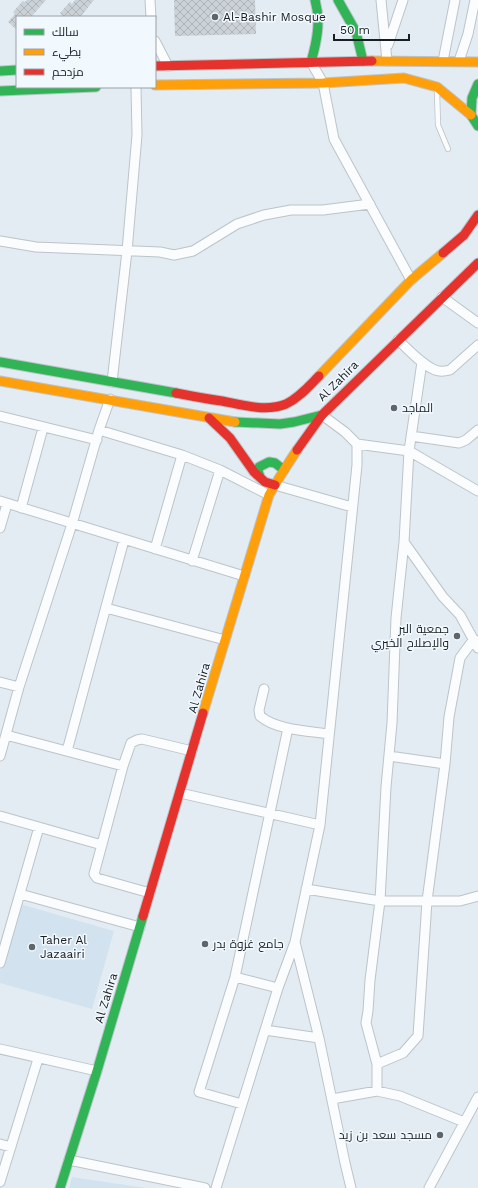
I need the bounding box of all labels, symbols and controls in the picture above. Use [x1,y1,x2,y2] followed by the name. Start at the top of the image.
[223,10,326,24] place label: Al-Bashir Mosque
[210,12,220,22] marker: Al-Bashir Mosque
[16,16,156,88] legend
[334,16,409,42] scale bar
[340,23,370,37] text: 50 m
[52,25,79,39] text: سالك
[52,45,81,62] text: بطيء
[52,65,84,80] text: مزدحم
[315,358,361,404] street label: Al Zahira
[402,401,433,415] place label: الماجد
[389,403,399,413] marker: الماجد
[371,622,449,653] place label: جمعية البر والإصلاح الخيري
[452,631,462,641] marker: جمعية البر والإصلاح الخيري
[185,661,213,715] street label: Al Zahira
[40,933,87,961] place label: Taher Al Jazaairi
[212,937,284,952] place label: جامع غزوة بدر
[200,939,210,949] marker: جامع غزوة بدر
[27,942,37,952] marker: Taher Al Jazaairi
[92,971,120,1025] street label: Al Zahira
[339,1128,432,1142] place label: مسجد سعد بن زيد
[435,1130,445,1140] marker: مسجد سعد بن زيد

